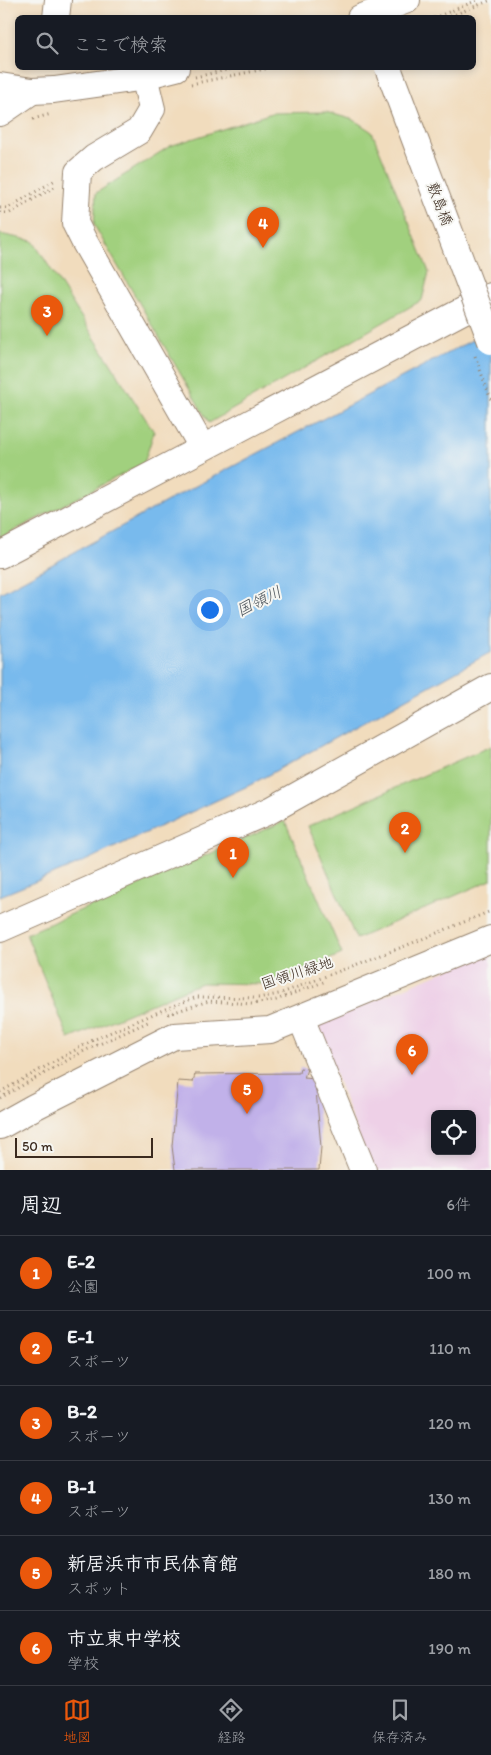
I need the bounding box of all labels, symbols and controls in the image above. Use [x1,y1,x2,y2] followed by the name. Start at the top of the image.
[15,15,476,70] search box
[33,29,61,57] icon: search
[73,33,168,56] text: ここで検索
[424,180,456,228] street label: 敷島橋
[247,207,279,248] pin: 4
[31,295,63,336] pin: 3
[233,582,285,620] water label: 国領川
[197,597,223,623] your location
[389,812,421,853] pin: 2
[217,837,249,878] pin: 1
[259,953,335,993] street label: 国領川緑地
[396,1034,428,1075] pin: 6
[231,1073,263,1114] pin: 5
[431,1110,476,1155] map controls
[431,1110,476,1155] button: locate
[15,1135,152,1158] scale bar
[22,1138,53,1155] text: 50 m
[20,1192,62,1217] text: 周辺
[447,1195,471,1214] text: 6件
[67,1250,95,1273] text: E-2
[32,1264,40,1283] text: 1
[427,1264,471,1283] text: 100 m
[67,1277,99,1296] text: 公園
[67,1325,94,1348] text: E-1
[32,1339,40,1358] text: 2
[429,1339,471,1358] text: 110 m
[67,1352,131,1371] text: スポーツ
[67,1400,97,1423] text: B-2
[32,1414,40,1433] text: 3
[428,1414,471,1433] text: 120 m
[67,1427,131,1446] text: スポーツ
[67,1475,96,1498] text: B-1
[31,1489,41,1508] text: 4
[428,1489,471,1508] text: 130 m
[67,1502,131,1521] text: スポーツ
[67,1552,238,1575] text: 新居浜市市民体育館
[32,1564,40,1583] text: 5
[428,1564,471,1583] text: 180 m
[67,1579,131,1598] text: スポット
[67,1627,181,1650] text: 市立東中学校
[32,1639,40,1658] text: 6
[428,1639,471,1658] text: 190 m
[67,1654,99,1673] text: 学校
[63,1696,91,1746] tab: 地図
[217,1696,245,1746] tab: 経路
[372,1696,428,1746] tab: 保存済み

